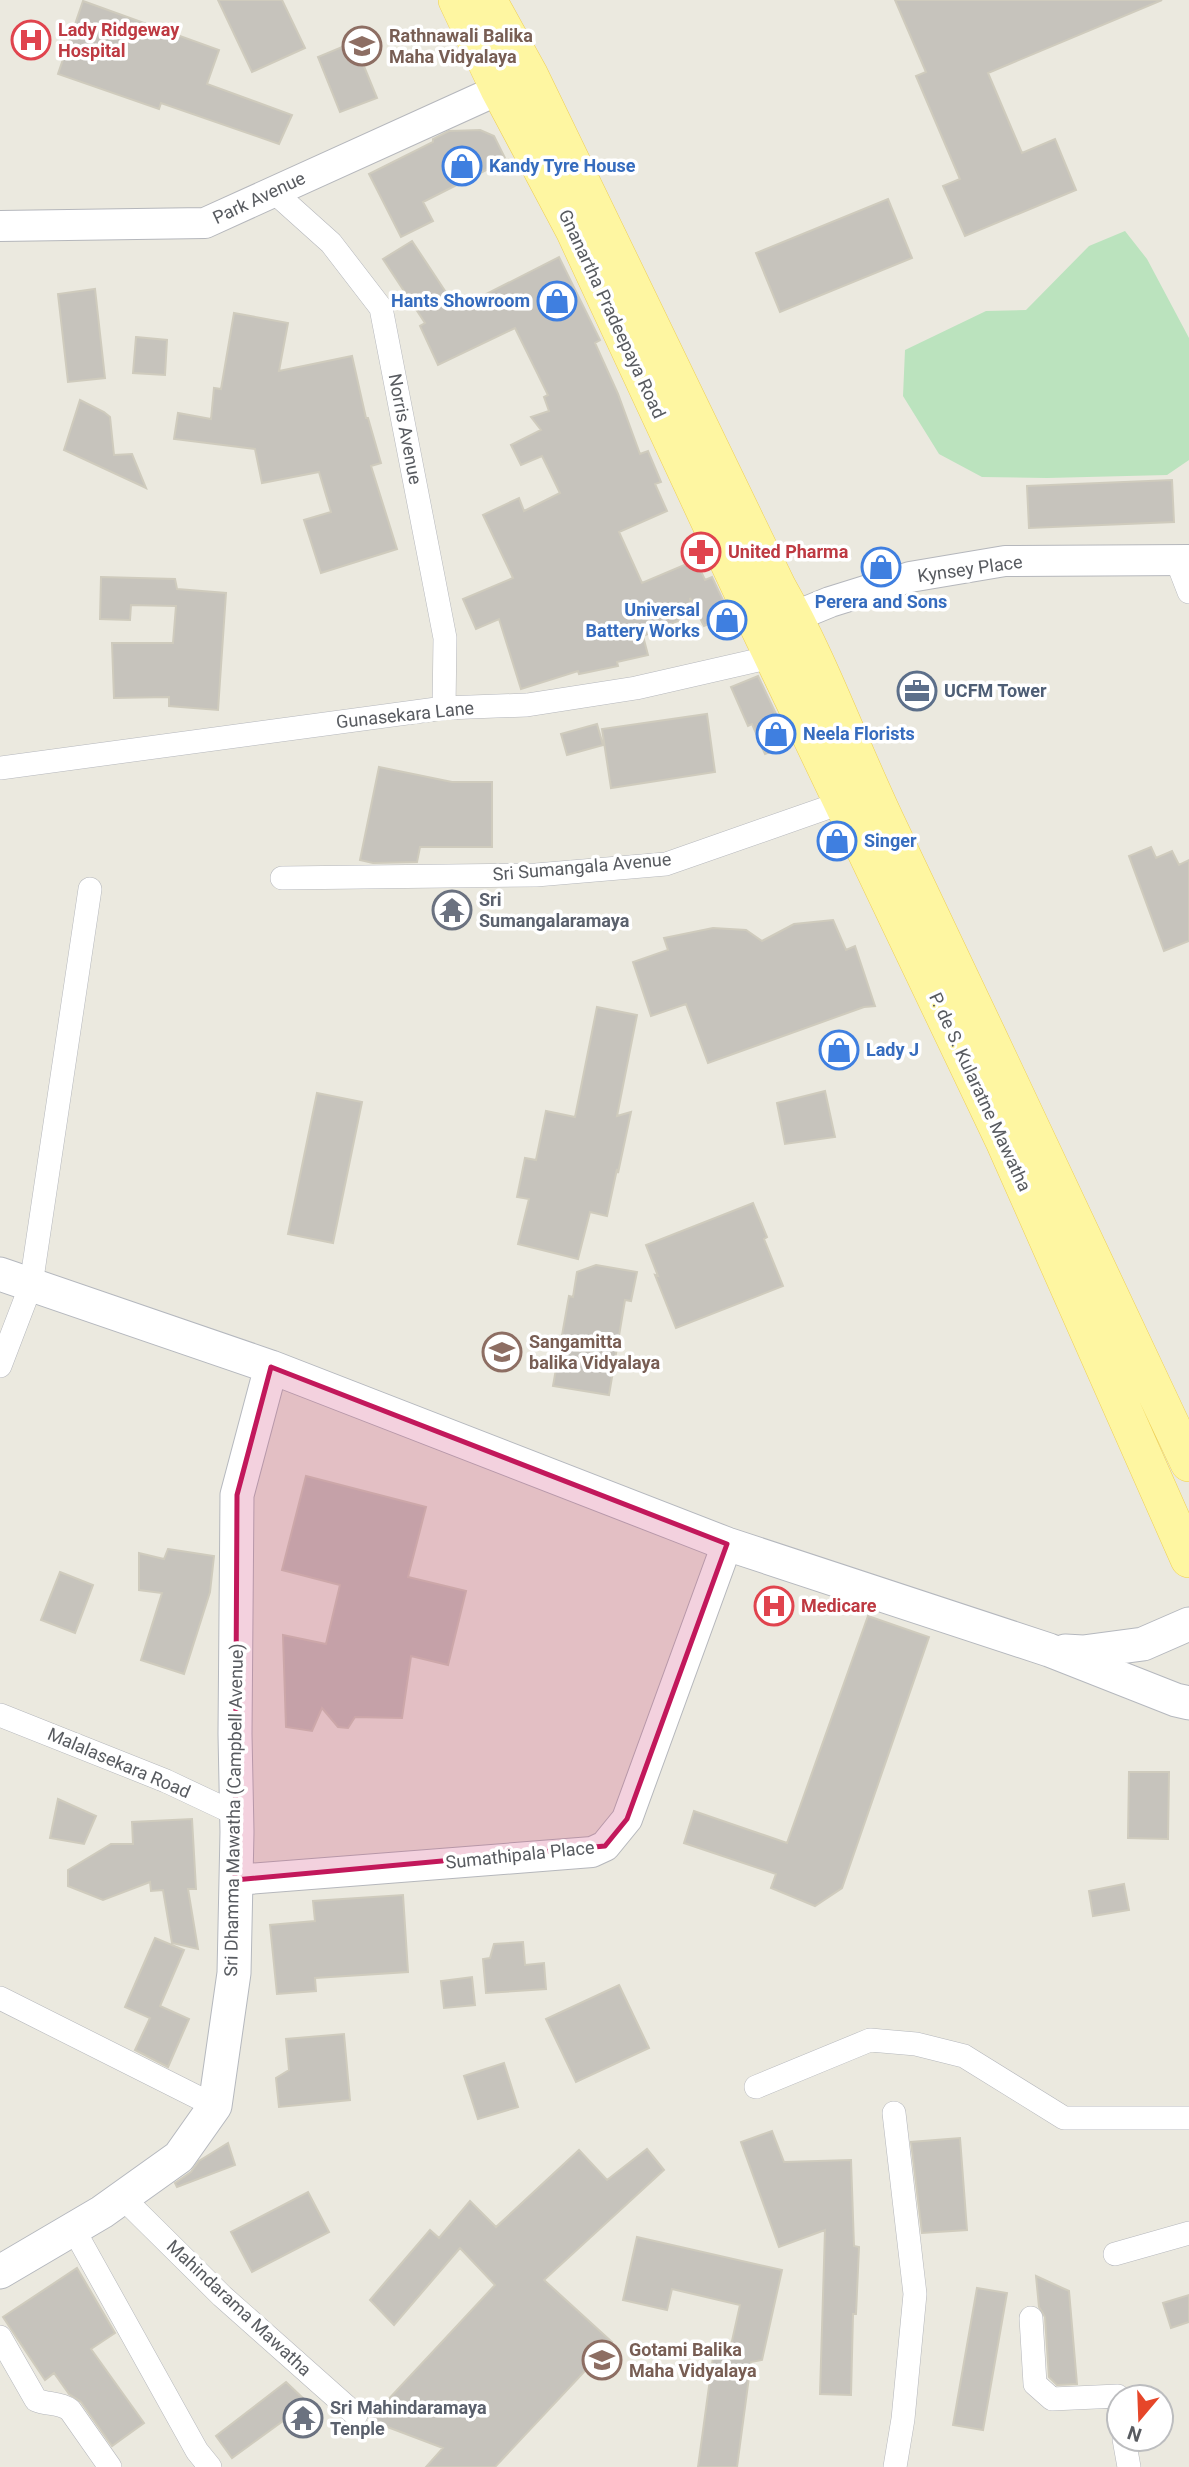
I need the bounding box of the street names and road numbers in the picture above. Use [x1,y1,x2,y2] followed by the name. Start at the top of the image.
[209,167,308,228] street label: Park Avenue
[555,206,670,422] street label: Gnanartha Pradeepaya Road
[384,372,427,486] street label: Norris Avenue
[916,551,1024,586] street label: Kynsey Place
[335,697,475,732] street label: Gunasekara Lane
[492,848,672,885] street label: Sri Sumangala Avenue
[925,989,1036,1194] street label: P. de S. Kularatne Mawatha
[220,1643,248,1977] street label: Sri Dhamma Mawatha (Campbell Avenue)
[45,1723,194,1802] street label: Malalasekara Road
[445,1836,595,1873] street label: Sumathipala Place
[163,2235,316,2380] street label: Mahindarama Mawatha

